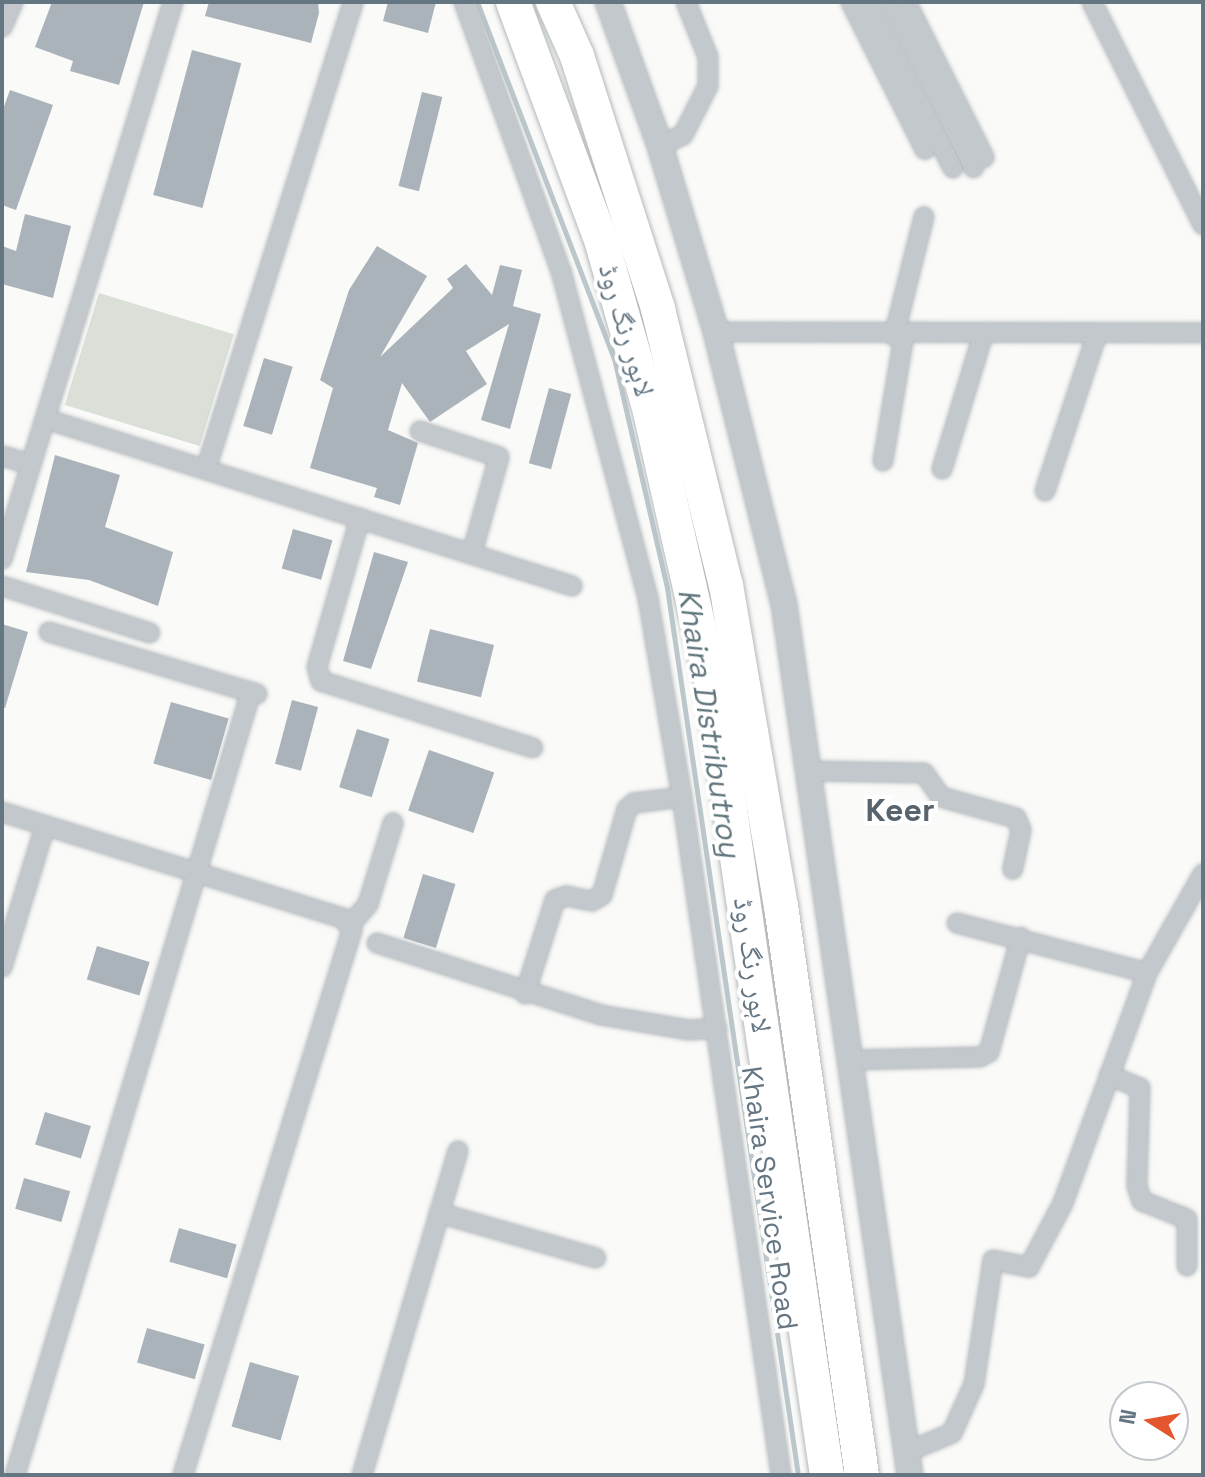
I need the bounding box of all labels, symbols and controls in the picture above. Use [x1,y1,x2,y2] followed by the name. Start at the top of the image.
[592,260,662,400] street label: لاہور رنگ روڈ
[670,586,748,860] water label: Khaira Distributroy
[865,791,935,829] district label: Keer
[727,895,779,1035] street label: لاہور رنگ روڈ
[735,1064,805,1332] street label: Khaira Service Road
[1109,1381,1189,1461] north arrow
[1112,1407,1143,1427] text: N

